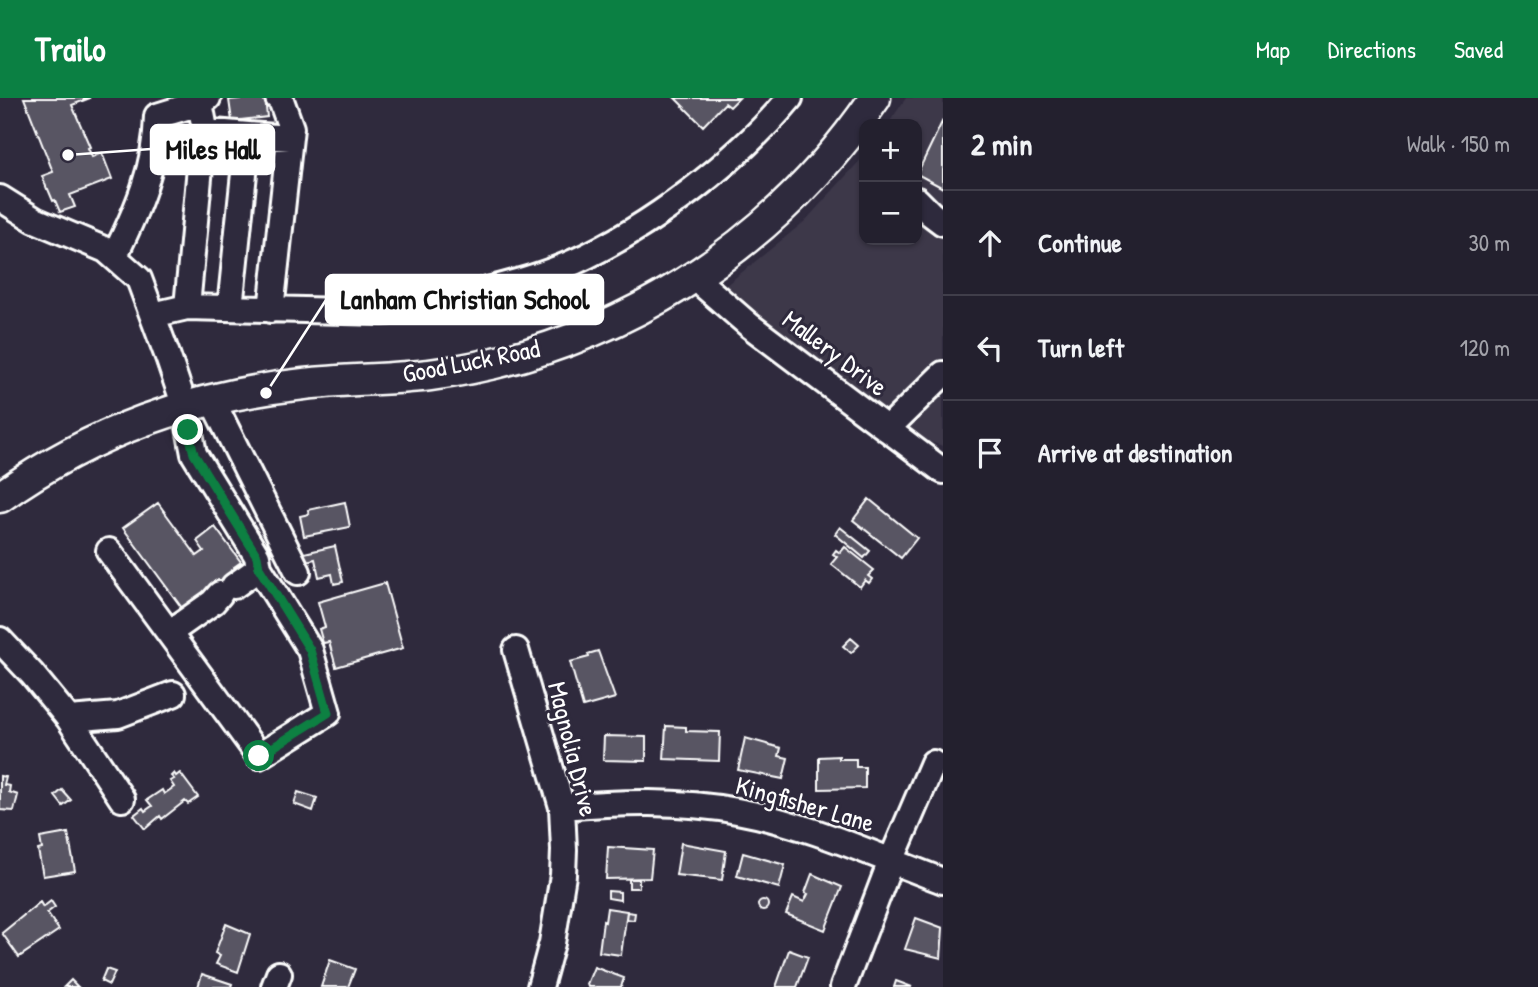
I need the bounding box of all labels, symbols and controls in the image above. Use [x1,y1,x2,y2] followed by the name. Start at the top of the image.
[35,27,106,71] text: Trailo
[1256,33,1290,65] text: Map
[1328,33,1416,65] text: Directions
[1454,33,1503,65] text: Saved
[859,119,922,245] map controls
[859,119,922,182] button: +
[971,124,1033,164] text: 2 min
[151,125,274,174] callout: Miles Hall
[1407,128,1510,159] text: Walk · 150 m
[166,130,261,168] text: Miles Hall
[859,182,922,245] button: −
[971,224,1009,262] icon: ahead
[1038,225,1122,260] text: Continue
[1468,227,1510,258] text: 30 m
[326,275,603,324] callout: Lanham Christian School
[341,280,590,318] text: Lanham Christian School
[776,302,895,404] street label: Mallery Drive
[971,329,1009,367] icon: left
[399,330,543,391] street label: Good Luck Road
[1038,330,1124,365] text: Turn left
[1460,332,1510,363] text: 120 m
[172,414,203,445] route end
[971,434,1009,472] icon: arrive
[1038,435,1233,470] text: Arrive at destination
[540,678,607,820] street label: Magnolia Drive
[243,740,274,771] route start
[732,767,878,840] street label: Kingfisher Lane

